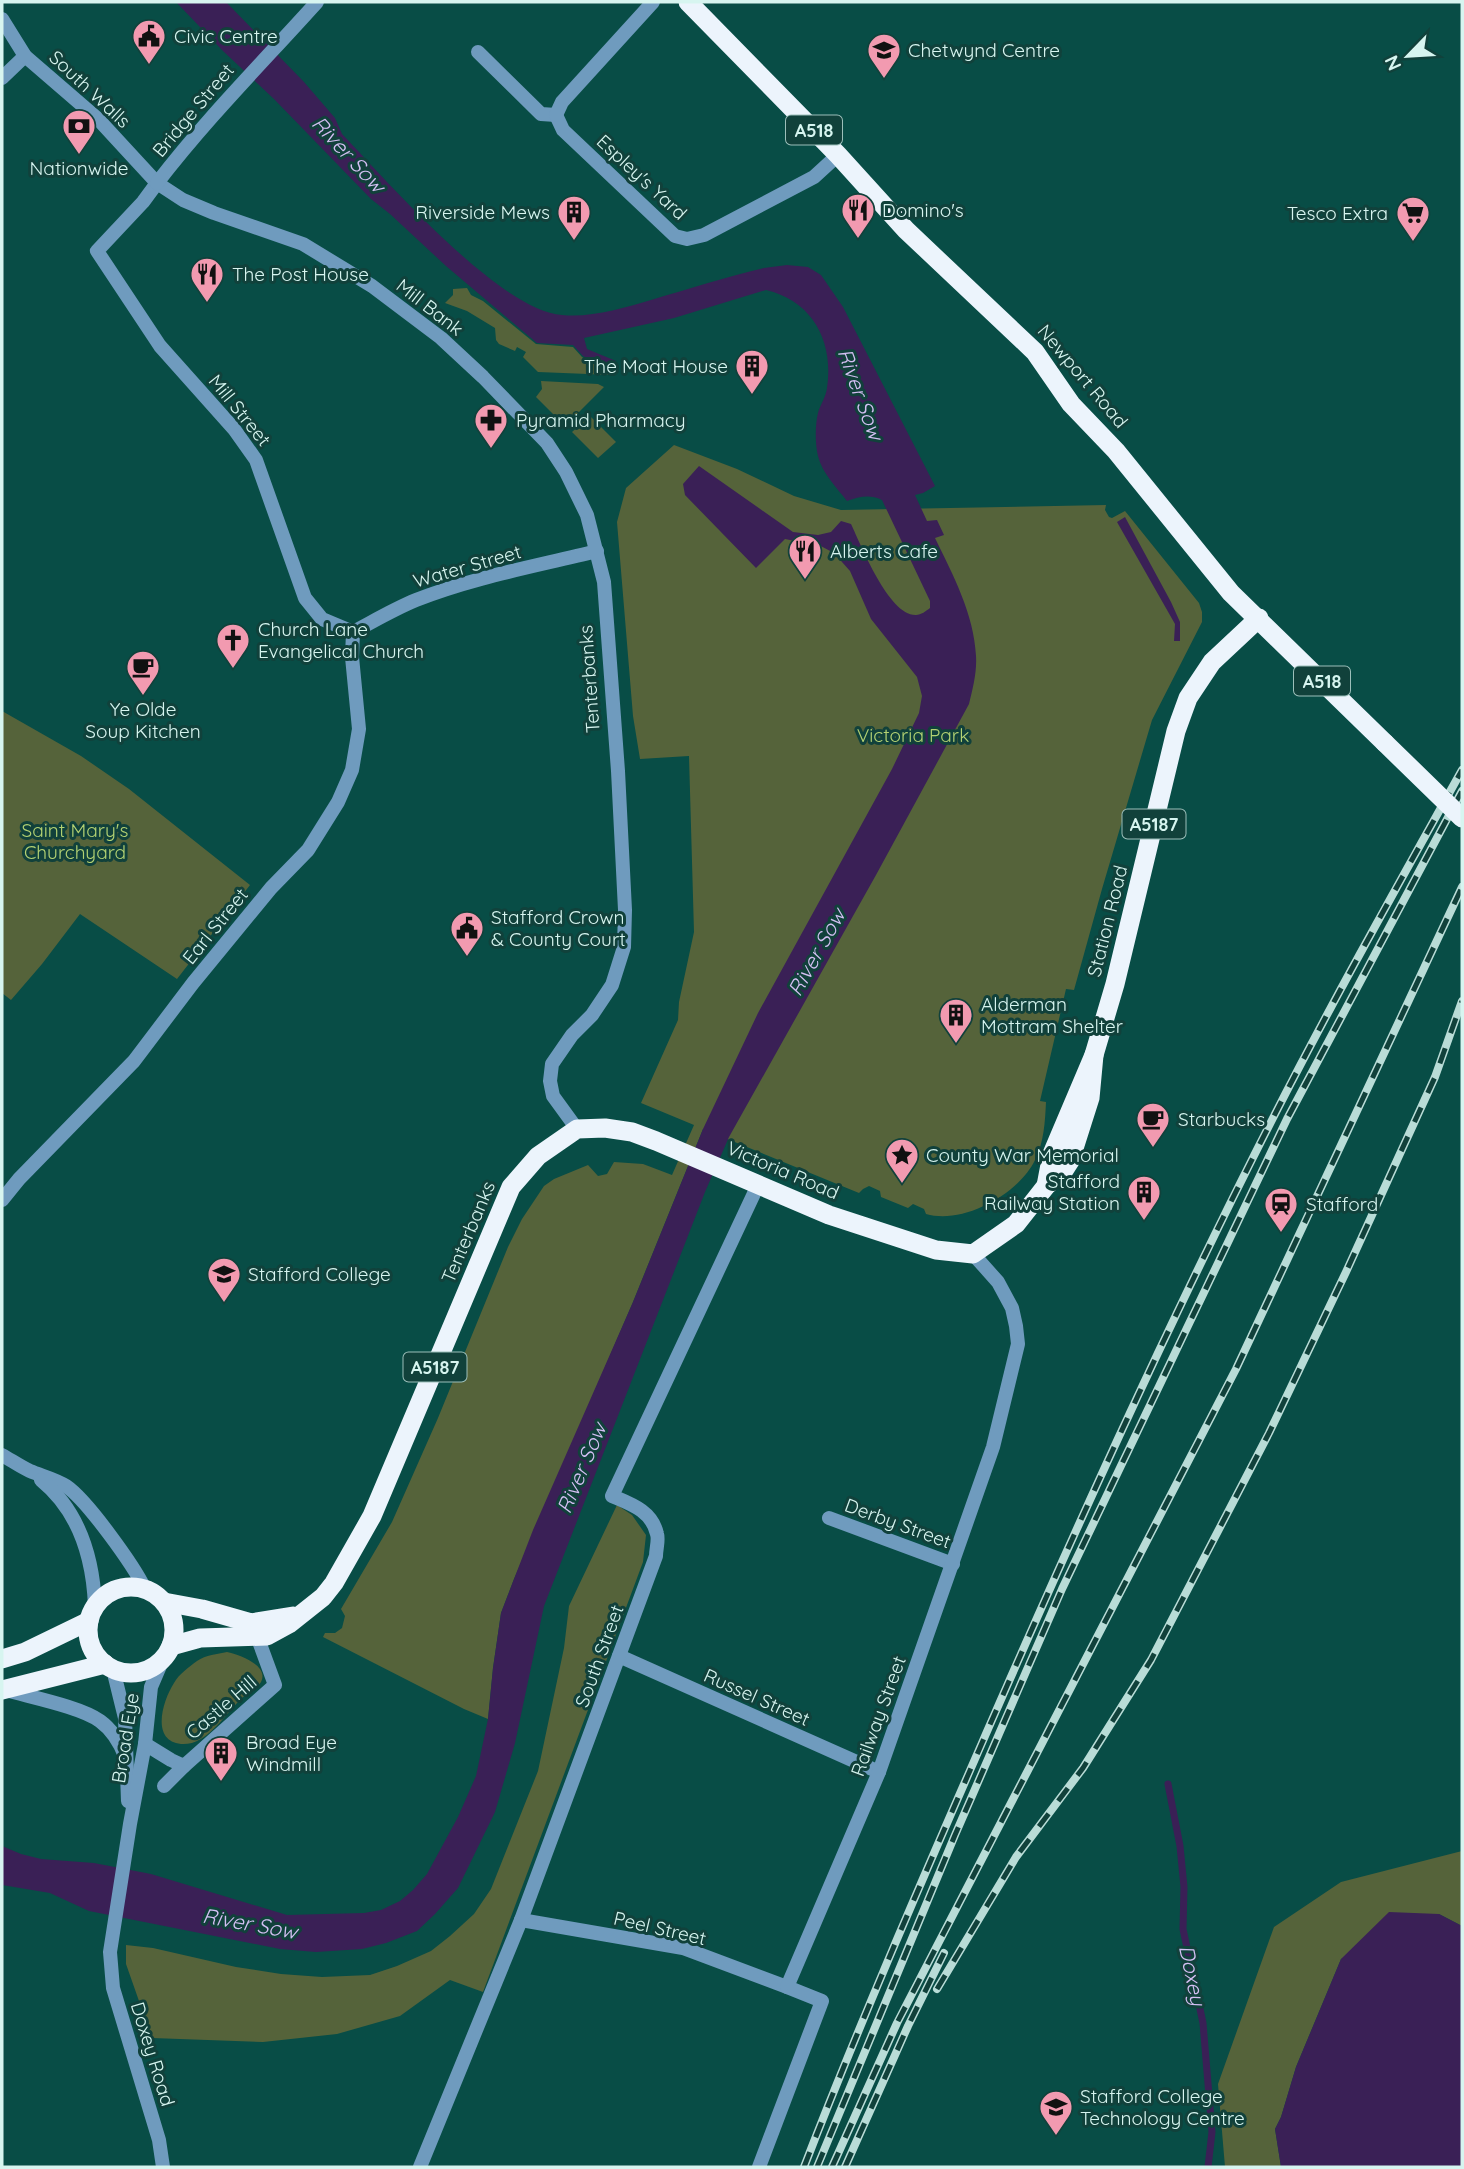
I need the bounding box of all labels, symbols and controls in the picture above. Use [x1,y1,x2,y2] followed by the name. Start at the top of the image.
[130,17,168,66] public building icon: Civic Centre
[1373,21,1443,91] north arrow
[174,24,278,48] place label: Civic Centre
[865,31,903,80] school or university icon: Chetwynd Centre
[908,38,1060,62] place label: Chetwynd Centre
[44,45,136,133] street label: South Walls
[1379,52,1406,75] text: N
[147,58,239,162] street label: Bridge Street
[60,107,98,156] bank icon: Nationwide
[307,110,393,199] water label: River Sow
[786,116,842,145] road number: A518
[592,129,692,225] street label: Espley's Yard
[30,156,128,180] place label: Nationwide
[839,191,877,240] restaurant icon: Domino's
[555,193,593,242] building icon: Riverside Mews
[1394,194,1432,243] supermarket icon: Tesco Extra
[882,198,964,222] place label: Domino's
[415,200,550,224] place label: Riverside Mews
[1287,201,1388,225] place label: Tesco Extra
[188,255,226,304] restaurant icon: The Post House
[232,262,369,286] place label: The Post House
[392,273,468,341] street label: Mill Bank
[1033,319,1133,433] street label: Newport Road
[832,345,890,445] water label: River Sow
[733,347,771,396] building icon: The Moat House
[584,354,728,378] place label: The Moat House
[204,369,276,451] street label: Mill Street
[472,401,510,450] pharmacy icon: Pyramid Pharmacy
[516,408,685,432] place label: Pyramid Pharmacy
[786,532,824,581] restaurant icon: Alberts Cafe
[410,539,524,593] street label: Water Street
[830,539,938,563] place label: Alberts Cafe
[258,617,424,663] place label: Church Lane Evangelical Church
[214,621,252,670] church icon: Church Lane Evangelical Church
[573,624,605,734] street label: Tenterbanks
[124,648,162,697] cafe icon: Ye Olde Soup Kitchen
[1294,666,1350,696] road number: A518
[85,697,201,743] place label: Ye Olde Soup Kitchen
[857,723,969,747] park label: Victoria Park
[1122,810,1186,838] road number: A5187
[22,818,128,864] park label: Saint Mary's Churchyard
[1082,863,1132,979] street label: Station Road
[177,883,253,969] street label: Earl Street
[781,902,852,1000] water label: River Sow
[491,905,626,951] place label: Stafford Crown & County Court
[448,909,486,958] public building icon: Stafford Crown & County Court
[981,992,1124,1038] place label: Alderman Mottram Shelter
[937,996,975,1045] building icon: Alderman Mottram Shelter
[1134,1100,1172,1149] cafe icon: Starbucks
[1178,1107,1265,1131] place label: Starbucks
[723,1136,843,1204] street label: Victoria Road
[883,1136,921,1185] place icon: County War Memorial
[926,1143,1119,1167] place label: County War Memorial
[984,1169,1120,1215] place label: Stafford Railway Station
[1125,1173,1163,1222] building icon: Stafford Railway Station
[436,1177,500,1287] street label: Tenterbanks
[1262,1185,1300,1234] station icon: Stafford
[1306,1192,1378,1216] place label: Stafford
[205,1255,243,1304] school or university icon: Stafford College
[248,1262,391,1286] place label: Stafford College
[404,1352,466,1382] road number: A5187
[550,1417,612,1517] water label: River Sow
[842,1493,954,1553] street label: Derby Street
[569,1601,629,1711] street label: South Street
[845,1653,911,1779] street label: Railway Street
[700,1663,814,1731] street label: Russel Street
[181,1670,261,1744] street label: Castle Hill
[106,1691,144,1785] street label: Broad Eye
[246,1730,337,1776] place label: Broad Eye Windmill
[202,1734,240,1783] building icon: Broad Eye Windmill
[201,1902,301,1944] water label: River Sow
[611,1906,709,1950] street label: Peel Street
[1174,1942,1212,2009] water label: Doxey
[126,1999,180,2109] street label: Doxey Road
[1080,2084,1245,2130] place label: Stafford College Technology Centre
[1037,2088,1075,2137] school or university icon: Stafford College Technology Centre

